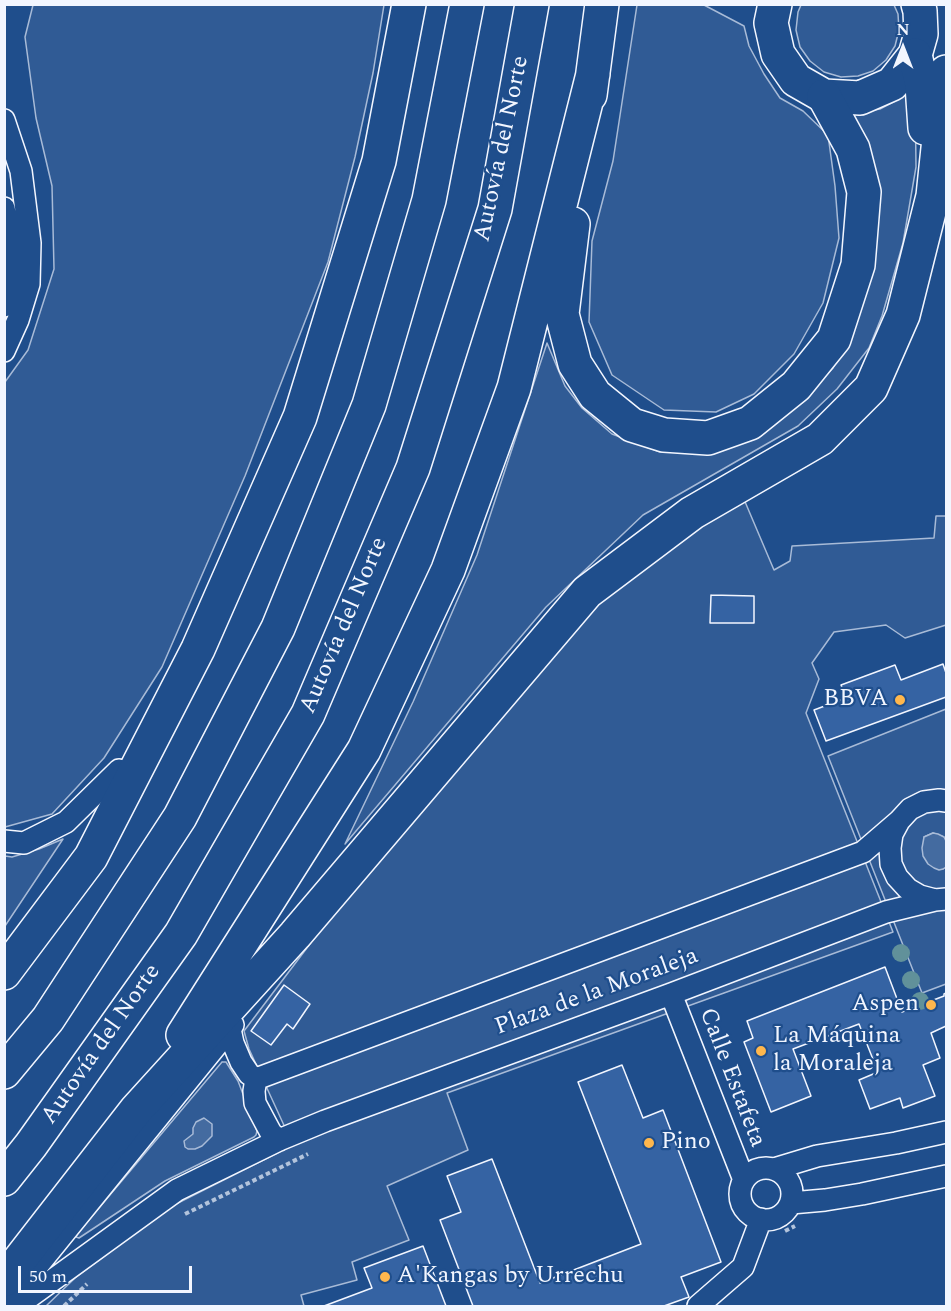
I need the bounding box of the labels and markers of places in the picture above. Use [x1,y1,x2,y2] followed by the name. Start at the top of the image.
[823,686,888,714] place label: BBVA
[893,693,907,707] marker: BBVA
[852,991,919,1019] place label: Aspen
[924,998,938,1012] marker: Aspen
[773,1023,901,1079] place label: La Máquina la Moraleja
[754,1044,768,1058] marker: La Máquina la Moraleja
[661,1129,711,1157] place label: Pino
[642,1136,656,1150] marker: Pino
[397,1263,624,1291] place label: A'Kangas by Urrechu
[378,1270,392,1284] marker: A'Kangas by Urrechu

